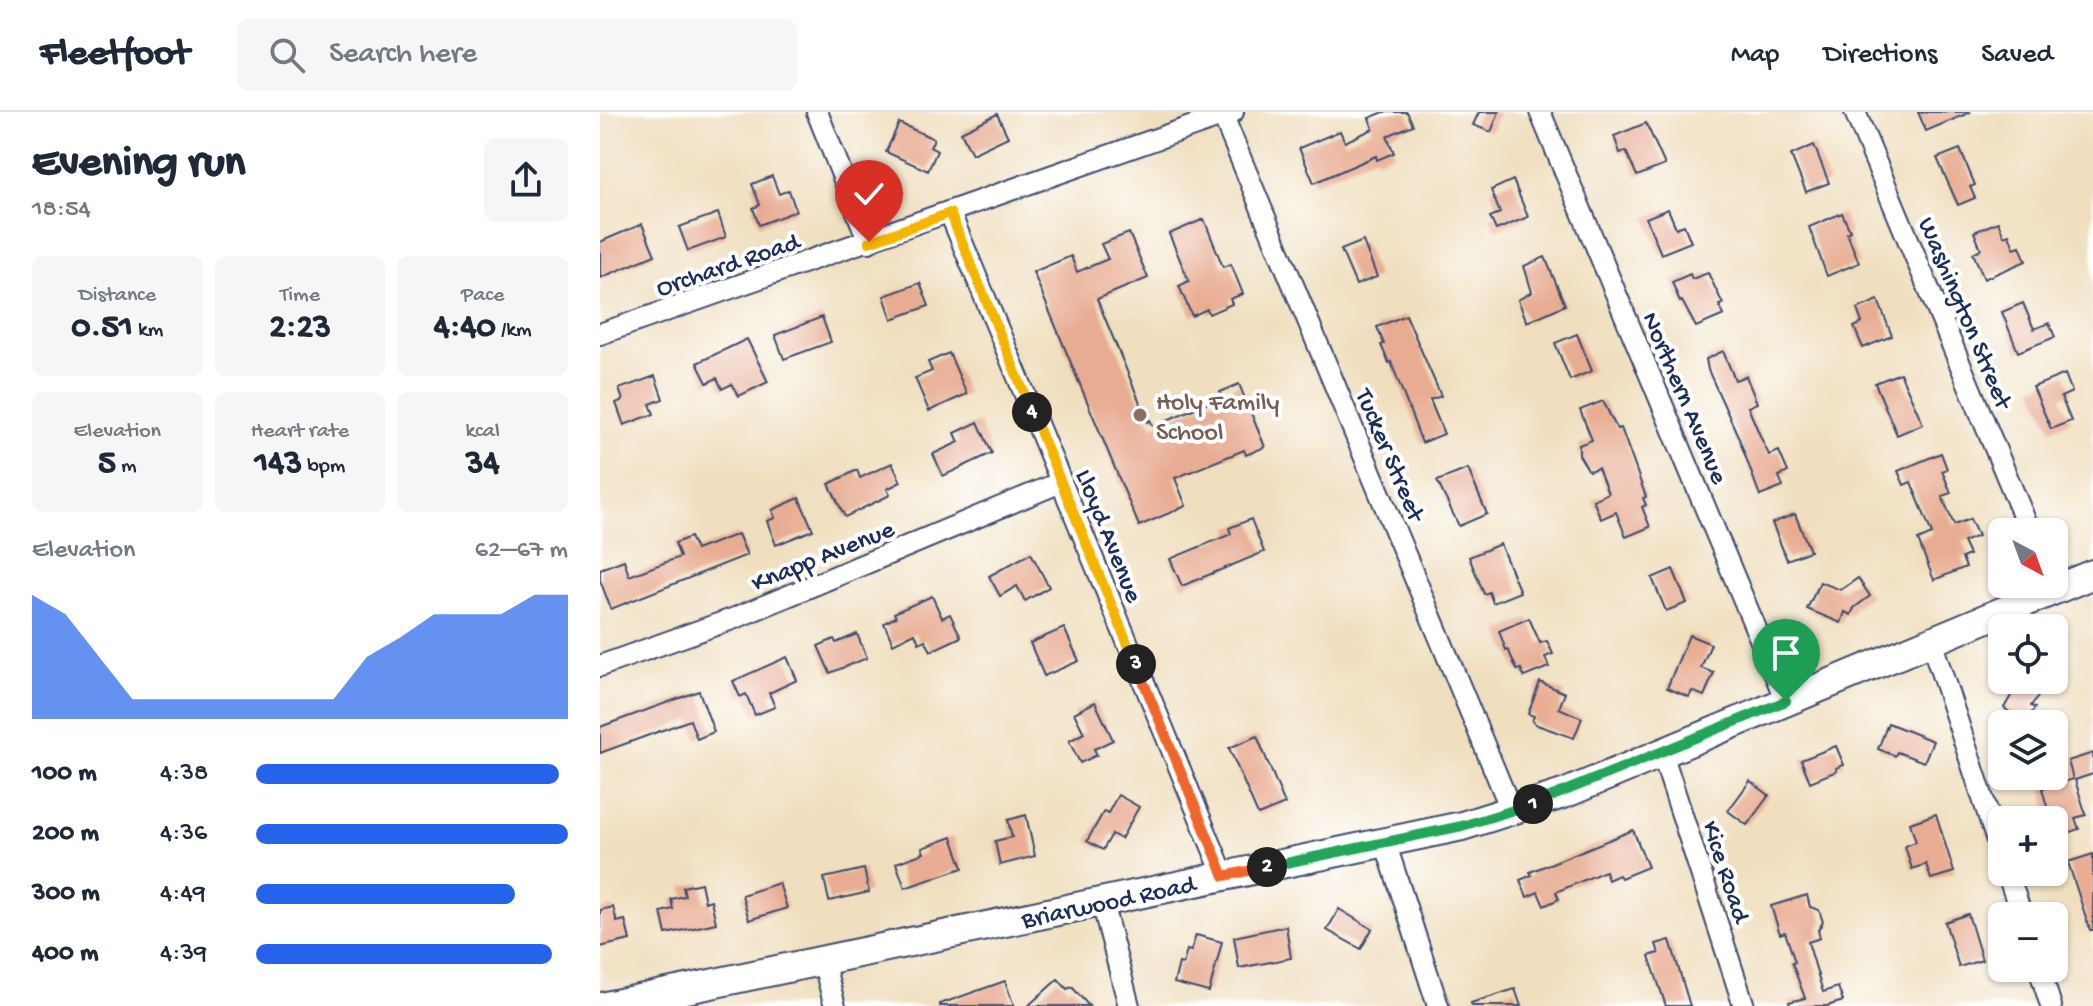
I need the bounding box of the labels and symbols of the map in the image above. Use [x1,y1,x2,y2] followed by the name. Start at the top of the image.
[835,160,903,242] pin
[1909,213,2018,416] street label: Washington Street
[653,228,806,306] street label: Orchard Road
[1633,308,1733,490] street label: Northern Avenue
[1345,383,1431,529] street label: Tucker Street
[1156,389,1280,450] place label: Holy Family School
[1012,392,1052,432] pin: 4
[1131,406,1149,424] marker: Holy Family School
[1066,465,1148,608] street label: Lloyd Avenue
[748,515,900,601] street label: Knapp Avenue
[1988,518,2068,598] north arrow
[1752,619,1820,701] pin
[1116,644,1156,684] pin: 3
[1513,784,1553,824] pin: 1
[1693,818,1755,929] street label: Kice Road
[1247,847,1287,887] pin: 2
[1018,870,1200,938] street label: Briarwood Road

